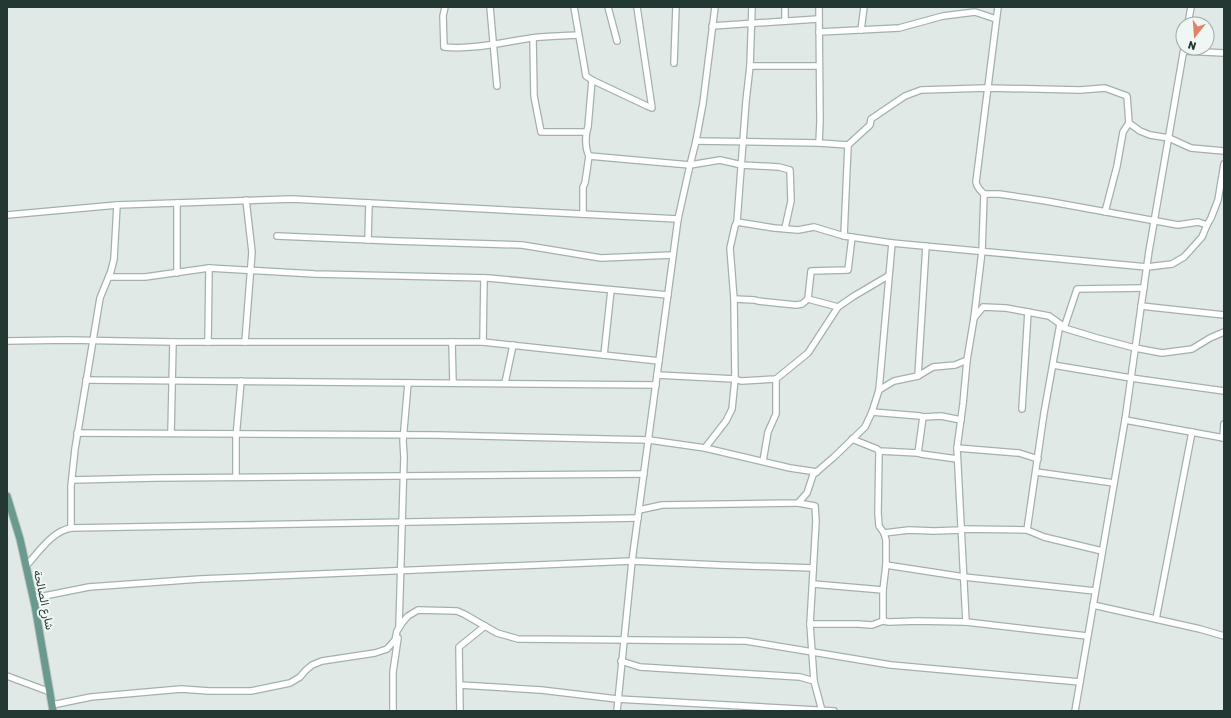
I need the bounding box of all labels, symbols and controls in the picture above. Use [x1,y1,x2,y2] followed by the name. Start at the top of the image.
[1175,16,1215,56] north arrow
[1186,38,1198,52] text: N
[29,569,56,632] street label: شارع الصالحة

